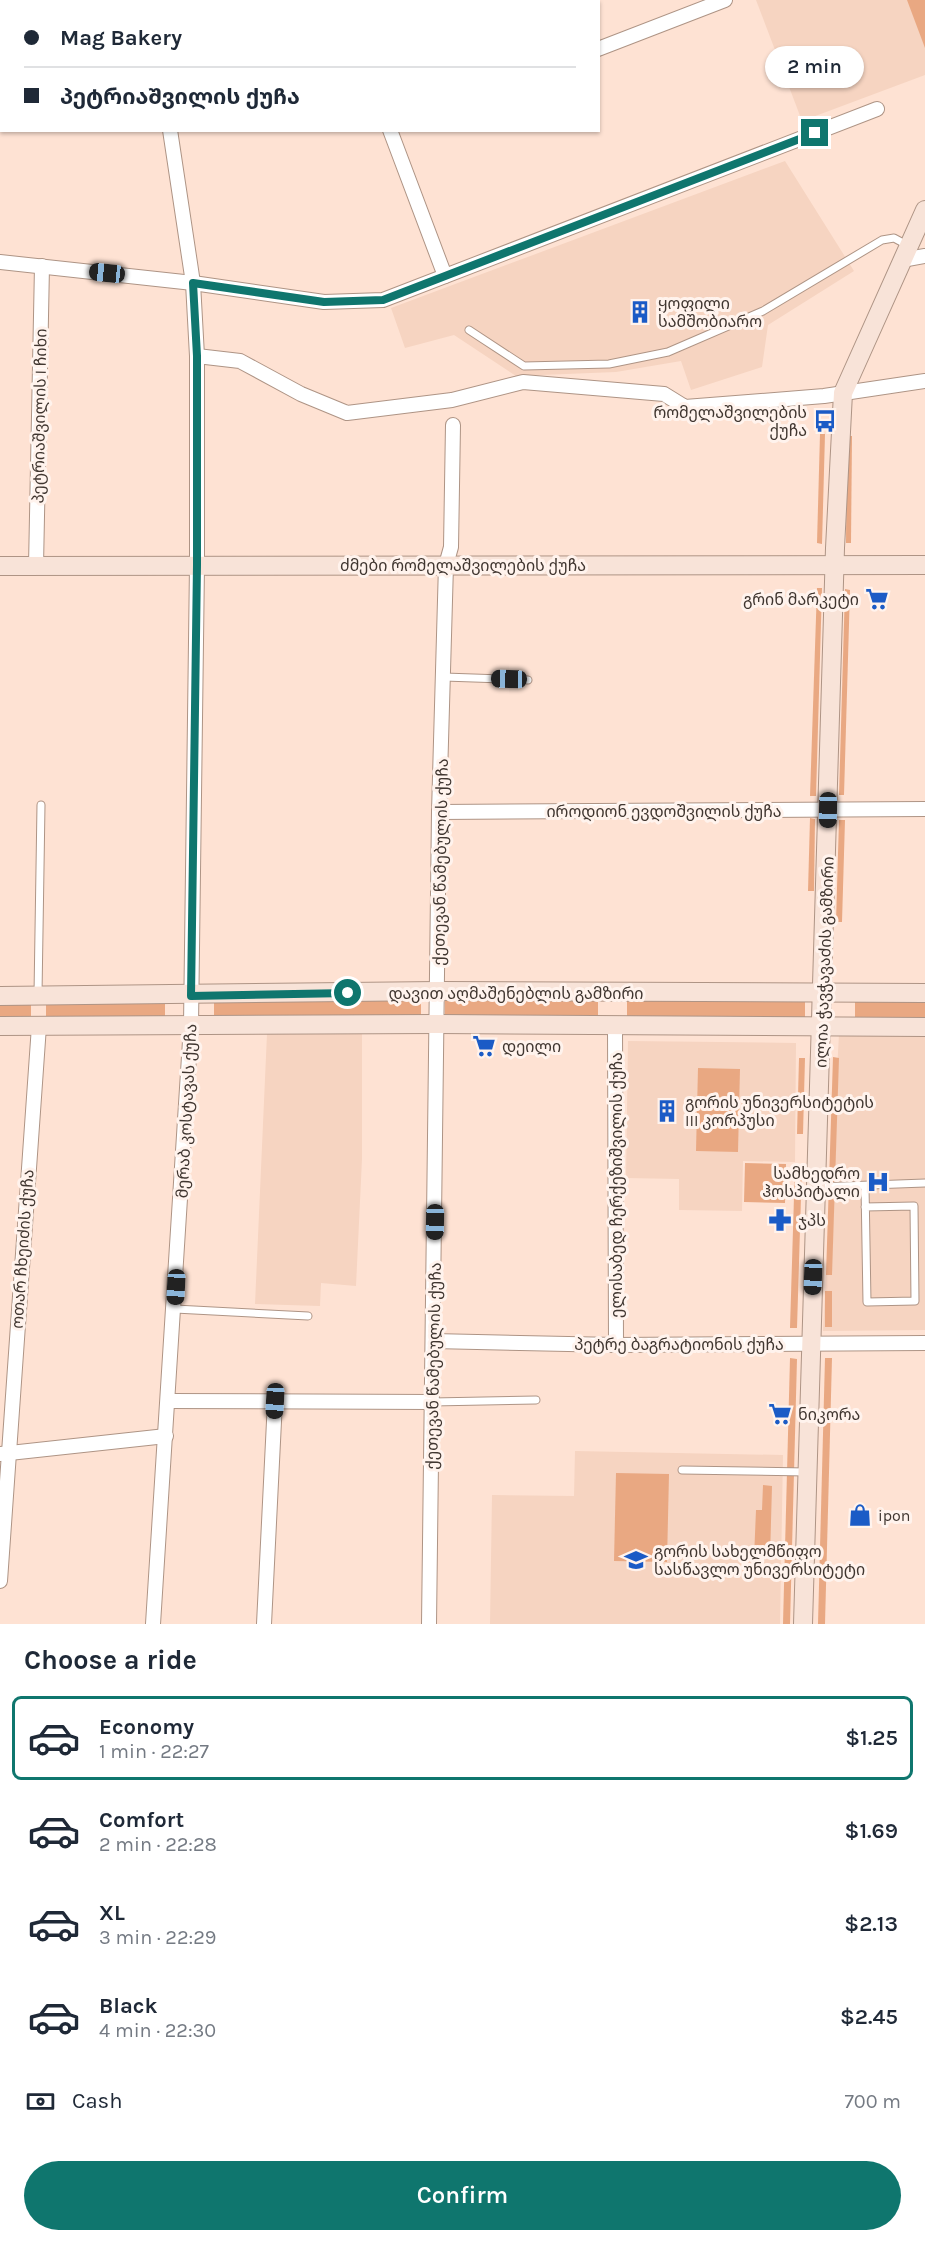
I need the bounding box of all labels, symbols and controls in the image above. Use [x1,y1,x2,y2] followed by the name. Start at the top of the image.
[60,25,182,51] text: Mag Bakery
[766,46,864,88] callout: 2 min
[787,55,842,78] text: 2 min
[60,84,300,110] text: პეტრიაშვილის ქუჩა
[801,119,828,146] route end
[88,262,126,284] car
[658,294,762,331] place label: ყოფილი სამშობიარო
[627,299,653,325] building icon: ყოფილი სამშობიარო
[28,328,52,504] street label: პეტრიაშვილის I ჩიხი
[653,403,807,440] place label: რომელაშვილების ქუჩა
[812,408,838,434] bus stop icon: რომელაშვილების ქუჩა
[340,556,586,576] street label: ძმები რომელაშვილების ქუჩა
[864,586,890,612] supermarket icon: გრინ მარკეტი
[743,590,859,609] place label: გრინ მარკეტი
[491,670,527,688] car
[429,758,453,966] street label: ქეთევან წამებულის ქუჩა
[819,792,837,828] car
[546,802,782,822] street label: იროდიონ ევდოშვილის ქუჩა
[811,856,839,1068] street label: ილია ჭავჭავაძის გამზირი
[334,979,361,1006] route start
[389,984,644,1004] street label: დავით აღმაშენებლის გამზირი
[172,1023,201,1199] street label: მერაბ კოსტავას ქუჩა
[471,1033,497,1059] supermarket icon: დეილი
[502,1037,561,1057] place label: დეილი
[607,1052,627,1318] street label: ელისაბედ ჩერქეზიშვილის ქუჩა
[685,1093,874,1130] place label: გორის უნივერსიტეტის III კორპუსი
[654,1098,680,1124] building icon: გორის უნივერსიტეტის III კორპუსი
[762,1164,860,1202] place label: სამხედრო ჰოსპიტალი
[7,1169,38,1329] street label: ოთარ ჩხეიძის ქუჩა
[865,1169,891,1195] hospital icon: სამხედრო ჰოსპიტალი
[426,1204,444,1240] car
[767,1207,793,1233] pharmacy icon: ჯპს
[798,1211,826,1230] place label: ჯპს
[803,1259,823,1295] car
[422,1262,446,1470] street label: ქეთევან წამებულის ქუჩა
[166,1269,186,1305] car
[574,1335,784,1354] street label: პეტრე ბაგრატიონის ქუჩა
[265,1383,285,1419] car
[767,1401,793,1427] supermarket icon: ნიკორა
[798,1405,860,1424] place label: ნიკორა
[847,1502,873,1528] shop icon: ipon
[878,1506,911,1525] place label: ipon
[654,1542,865,1580] place label: გორის სახელმწიფო სასწავლო უნივერსიტეტი
[623,1547,649,1573] school or university icon: გორის სახელმწიფო სასწავლო უნივერსიტეტი
[24,1644,197,1676] text: Choose a ride
[27,1711,81,1765] icon: car
[99,1714,194,1740] text: Economy
[845,1725,898,1751] text: $1.25
[99,1740,209,1763] text: 1 min · 22:27
[27,1804,81,1858] icon: car
[99,1807,184,1833] text: Comfort
[845,1818,898,1844] text: $1.69
[99,1833,217,1856] text: 2 min · 22:28
[27,1897,81,1951] icon: car
[99,1900,125,1926] text: XL
[844,1911,898,1937] text: $2.13
[99,1926,216,1949] text: 3 min · 22:29
[27,1990,81,2044] icon: car
[99,1993,158,2019] text: Black
[840,2004,898,2030] text: $2.45
[99,2019,216,2042] text: 4 min · 22:30
[24,2085,57,2118] icon: cash
[72,2088,122,2114] text: Cash
[844,2090,901,2113] text: 700 m
[24,2161,901,2230] button: Confirm

